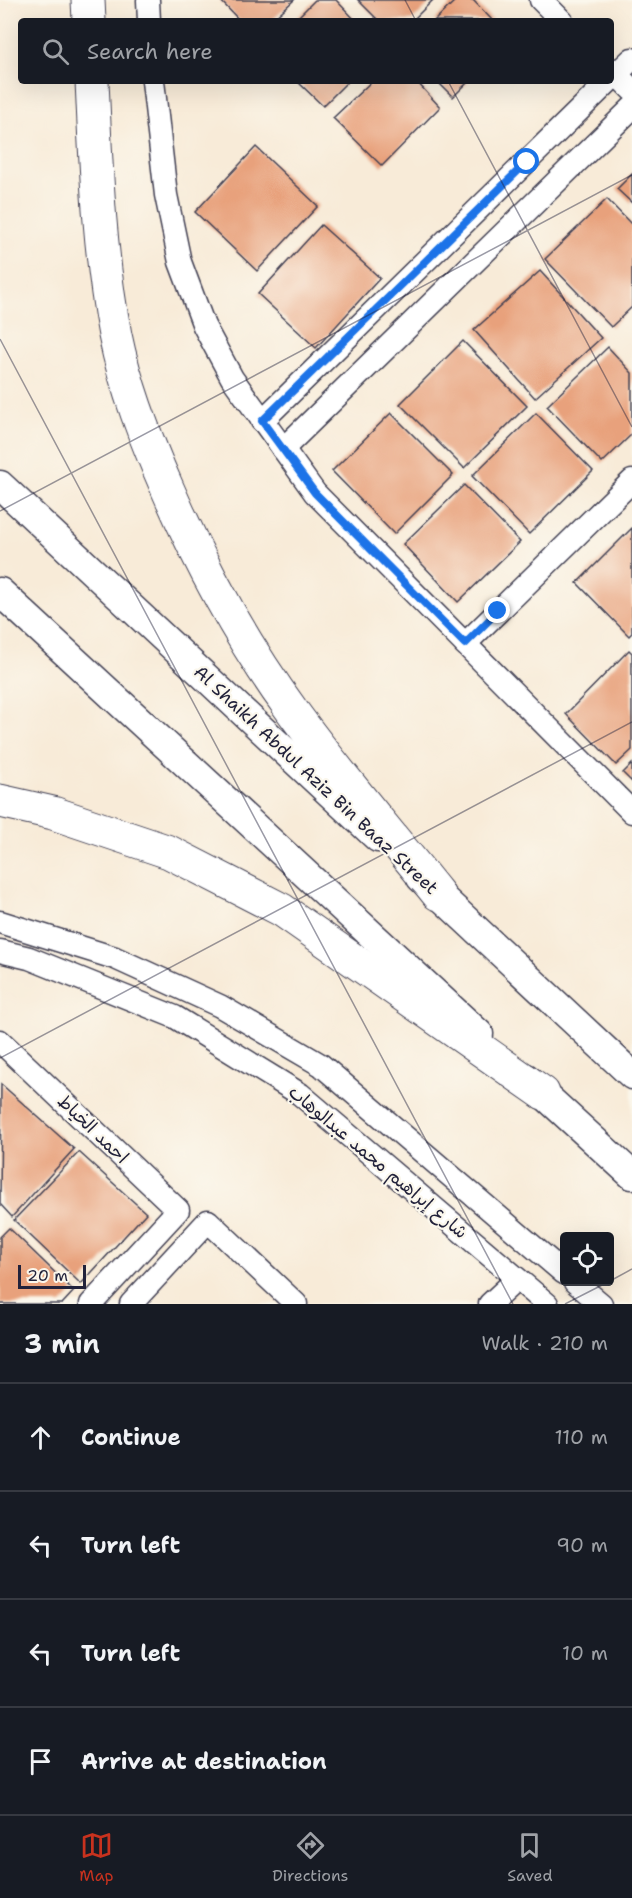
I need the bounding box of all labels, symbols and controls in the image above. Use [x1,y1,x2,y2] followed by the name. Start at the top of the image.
[18,18,614,84] search box
[39,35,72,68] icon: search
[87,37,213,66] text: Search here
[513,148,539,174] route start
[484,597,510,623] route end
[189,660,443,900] street label: Al Shaikh Abdul Aziz Bin Baaz Street
[282,1080,473,1246] street label: شارع إبراهيم محمد عبدالوهاب
[52,1089,134,1169] street label: احمد الخياط
[560,1232,614,1286] map controls
[560,1232,614,1286] button: locate
[18,1262,86,1290] scale bar
[27,1265,68,1286] text: 20 m
[24,1326,100,1361] text: 3 min
[482,1330,608,1356] text: Walk · 210 m
[24,1421,57,1454] icon: ahead
[81,1423,181,1452] text: Continue
[554,1424,608,1450] text: 110 m
[24,1529,57,1562] icon: left
[81,1531,180,1560] text: Turn left
[556,1532,608,1558] text: 90 m
[24,1637,57,1670] icon: left
[81,1639,180,1668] text: Turn left
[562,1640,608,1666] text: 10 m
[24,1745,57,1778] icon: arrive
[81,1747,327,1776] text: Arrive at destination
[79,1829,114,1886] tab: Map
[272,1829,349,1886] tab: Directions
[507,1829,553,1886] tab: Saved

